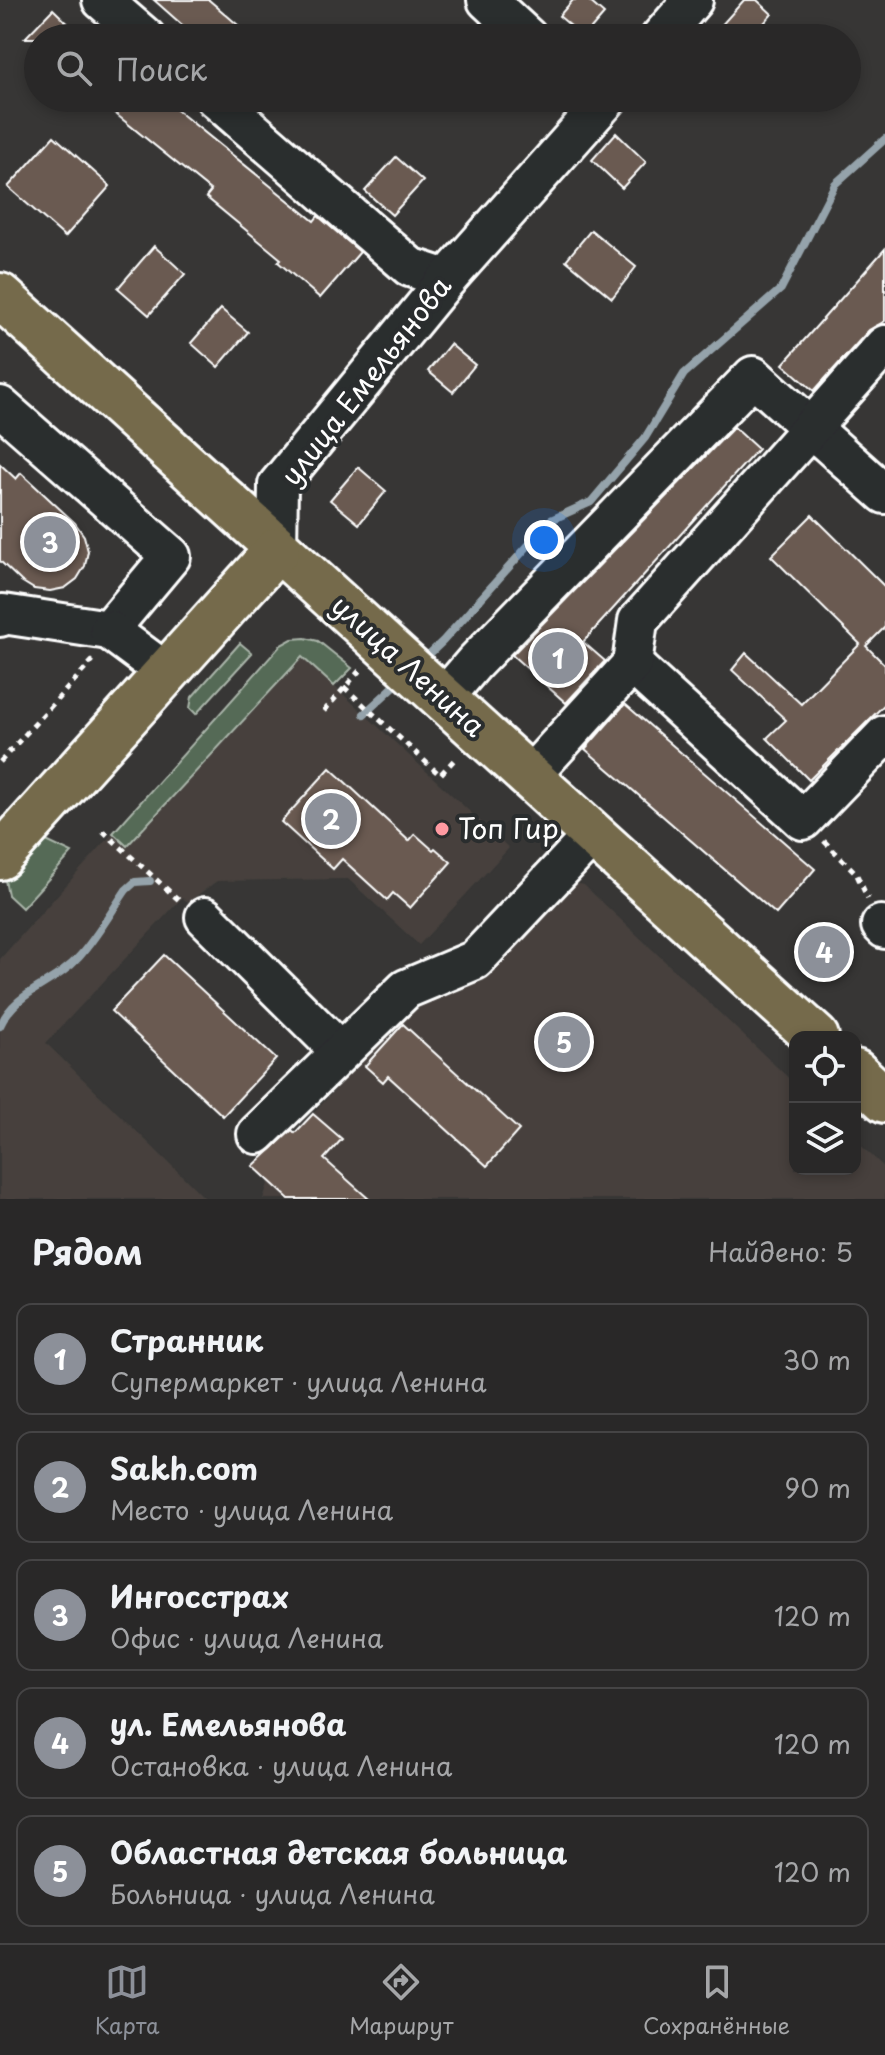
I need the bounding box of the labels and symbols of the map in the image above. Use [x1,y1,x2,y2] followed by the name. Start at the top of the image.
[269,266,461,494] street label: улица Емельянова
[24,512,76,572] pin: 3
[524,520,564,560] your location
[322,584,496,746] street label: улица Ленина
[532,628,584,688] pin: 1
[305,789,357,849] pin: 2
[458,806,559,849] place label: Топ Гир
[433,820,451,838] marker: Топ Гир
[798,922,850,982] pin: 4
[538,1012,590,1072] pin: 5

